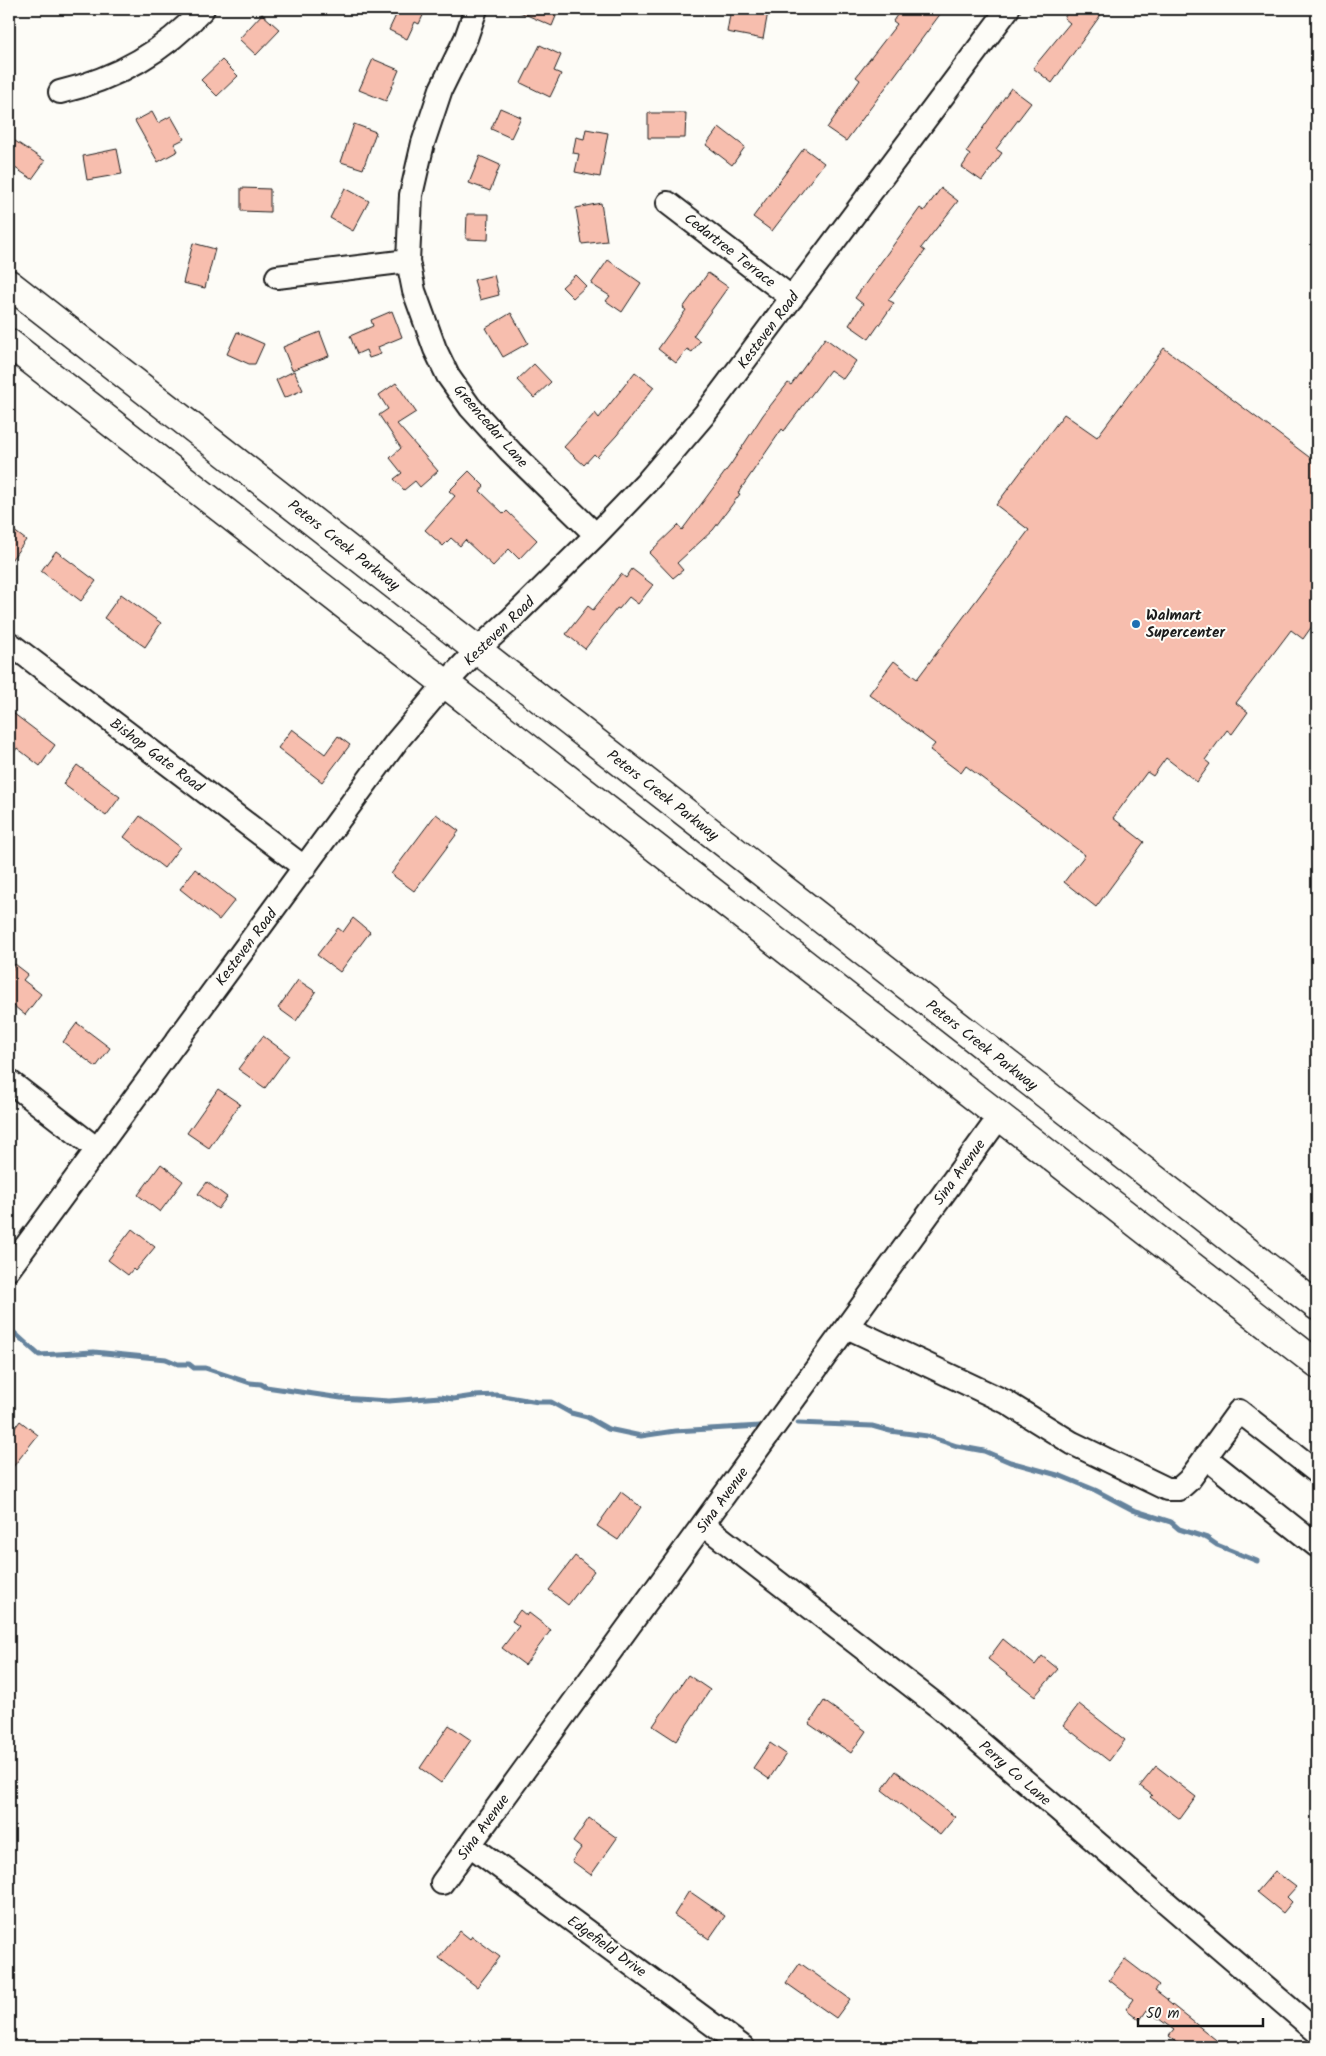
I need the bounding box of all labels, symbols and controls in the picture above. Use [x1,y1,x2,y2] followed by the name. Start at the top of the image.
[678,207,781,294] street label: Cedartree Terrace
[732,286,806,374] street label: Kesteven Road
[447,379,534,474] street label: Greencedar Lane
[282,494,405,598] street label: Peters Creek Parkway
[458,591,541,672] street label: Kesteven Road
[1146,604,1225,645] place label: Walmart Supercenter
[1130,618,1142,630] marker: Walmart Supercenter
[104,712,209,800] street label: Bishop Gate Road
[601,744,724,848] street label: Peters Creek Parkway
[210,903,284,991] street label: Kesteven Road
[920,994,1043,1098] street label: Peters Creek Parkway
[928,1134,992,1211] street label: Sina Avenue
[691,1462,755,1539] street label: Sina Avenue
[973,1735,1056,1812] street label: Perry Co Lane
[452,1789,516,1866] street label: Sina Avenue
[562,1910,651,1984] street label: Edgefield Drive
[1138,1996,1264,2028] scale bar
[1146,2002,1180,2026] text: 50 m

